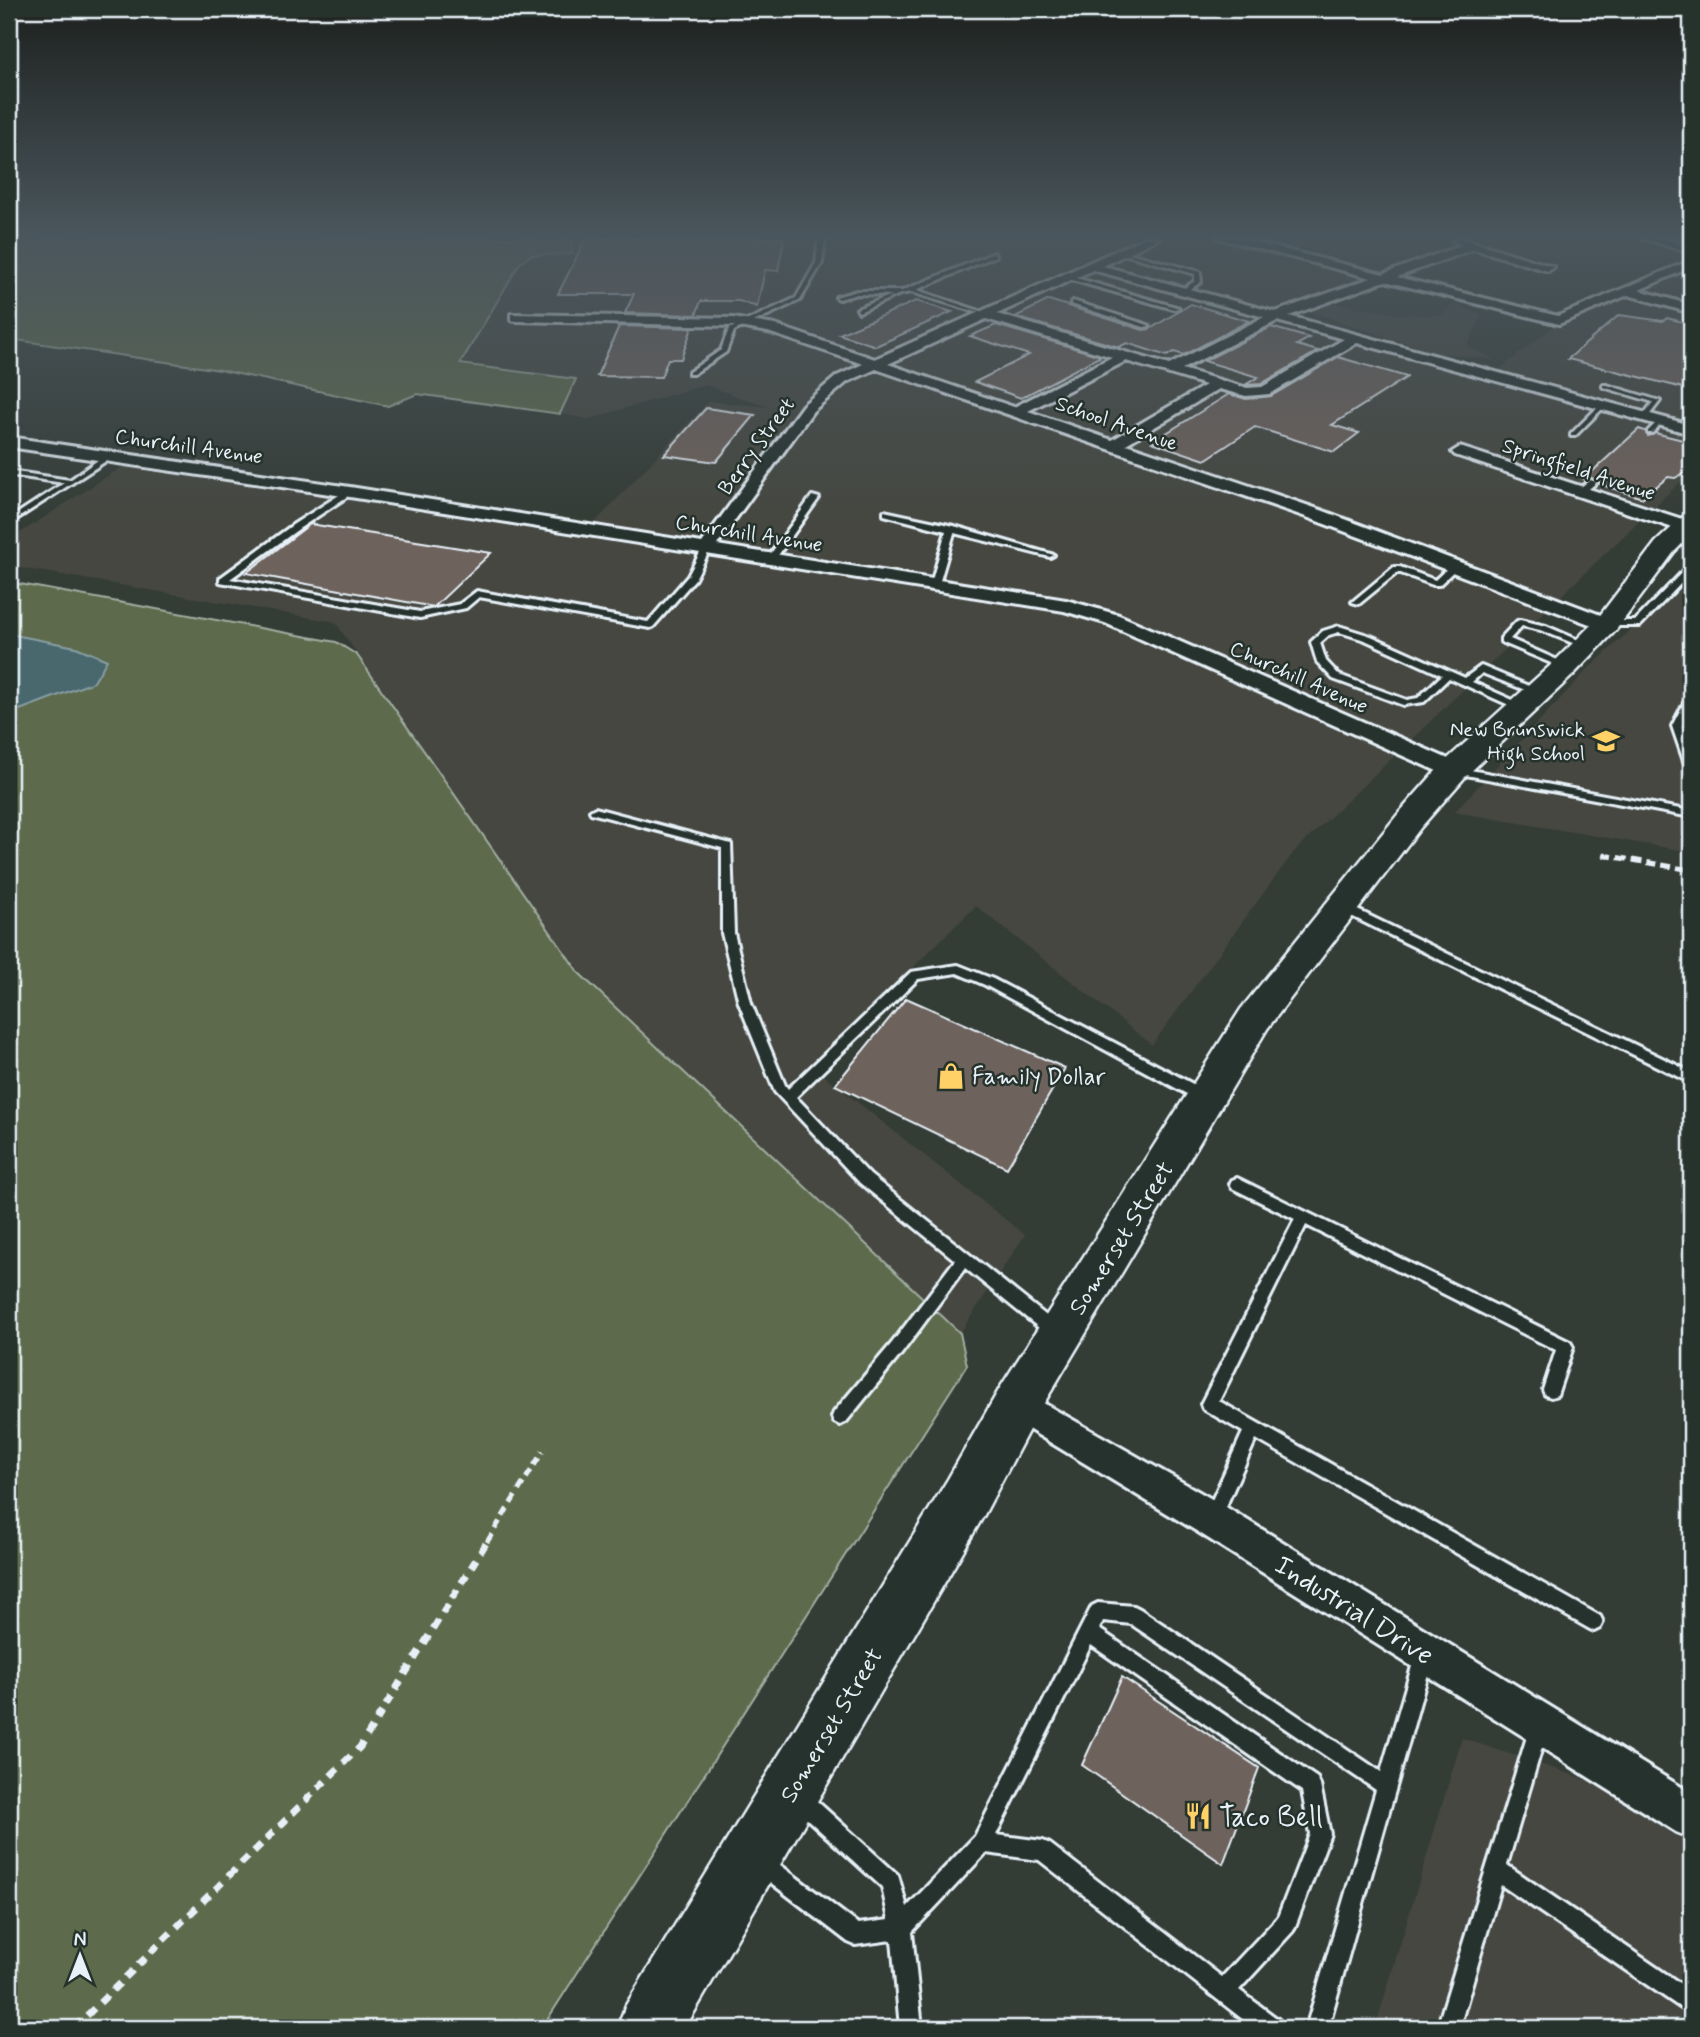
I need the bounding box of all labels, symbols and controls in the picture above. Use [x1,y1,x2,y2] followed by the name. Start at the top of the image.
[1052,390,1182,458] street label: School Avenue
[712,392,802,501] street label: Berry Street
[113,423,265,471] street label: Churchill Avenue
[1498,432,1659,510] street label: Springfield Avenue
[673,509,825,559] street label: Churchill Avenue
[1225,635,1372,721] street label: Churchill Avenue
[1450,716,1585,770] place label: New Brunswick High School
[1591,726,1621,756] school or university icon: New Brunswick High School
[936,1061,966,1091] shop icon: Family Dollar
[972,1062,1106,1093] place label: Family Dollar
[1063,1156,1182,1321] street label: Somerset Street
[1267,1547,1440,1675] street label: Industrial Drive
[774,1643,891,1809] street label: Somerset Street
[1219,1800,1323,1837] place label: Taco Bell
[1183,1801,1213,1831] restaurant icon: Taco Bell
[46,1922,116,1992] north arrow
[74,1928,86,1953] text: N

